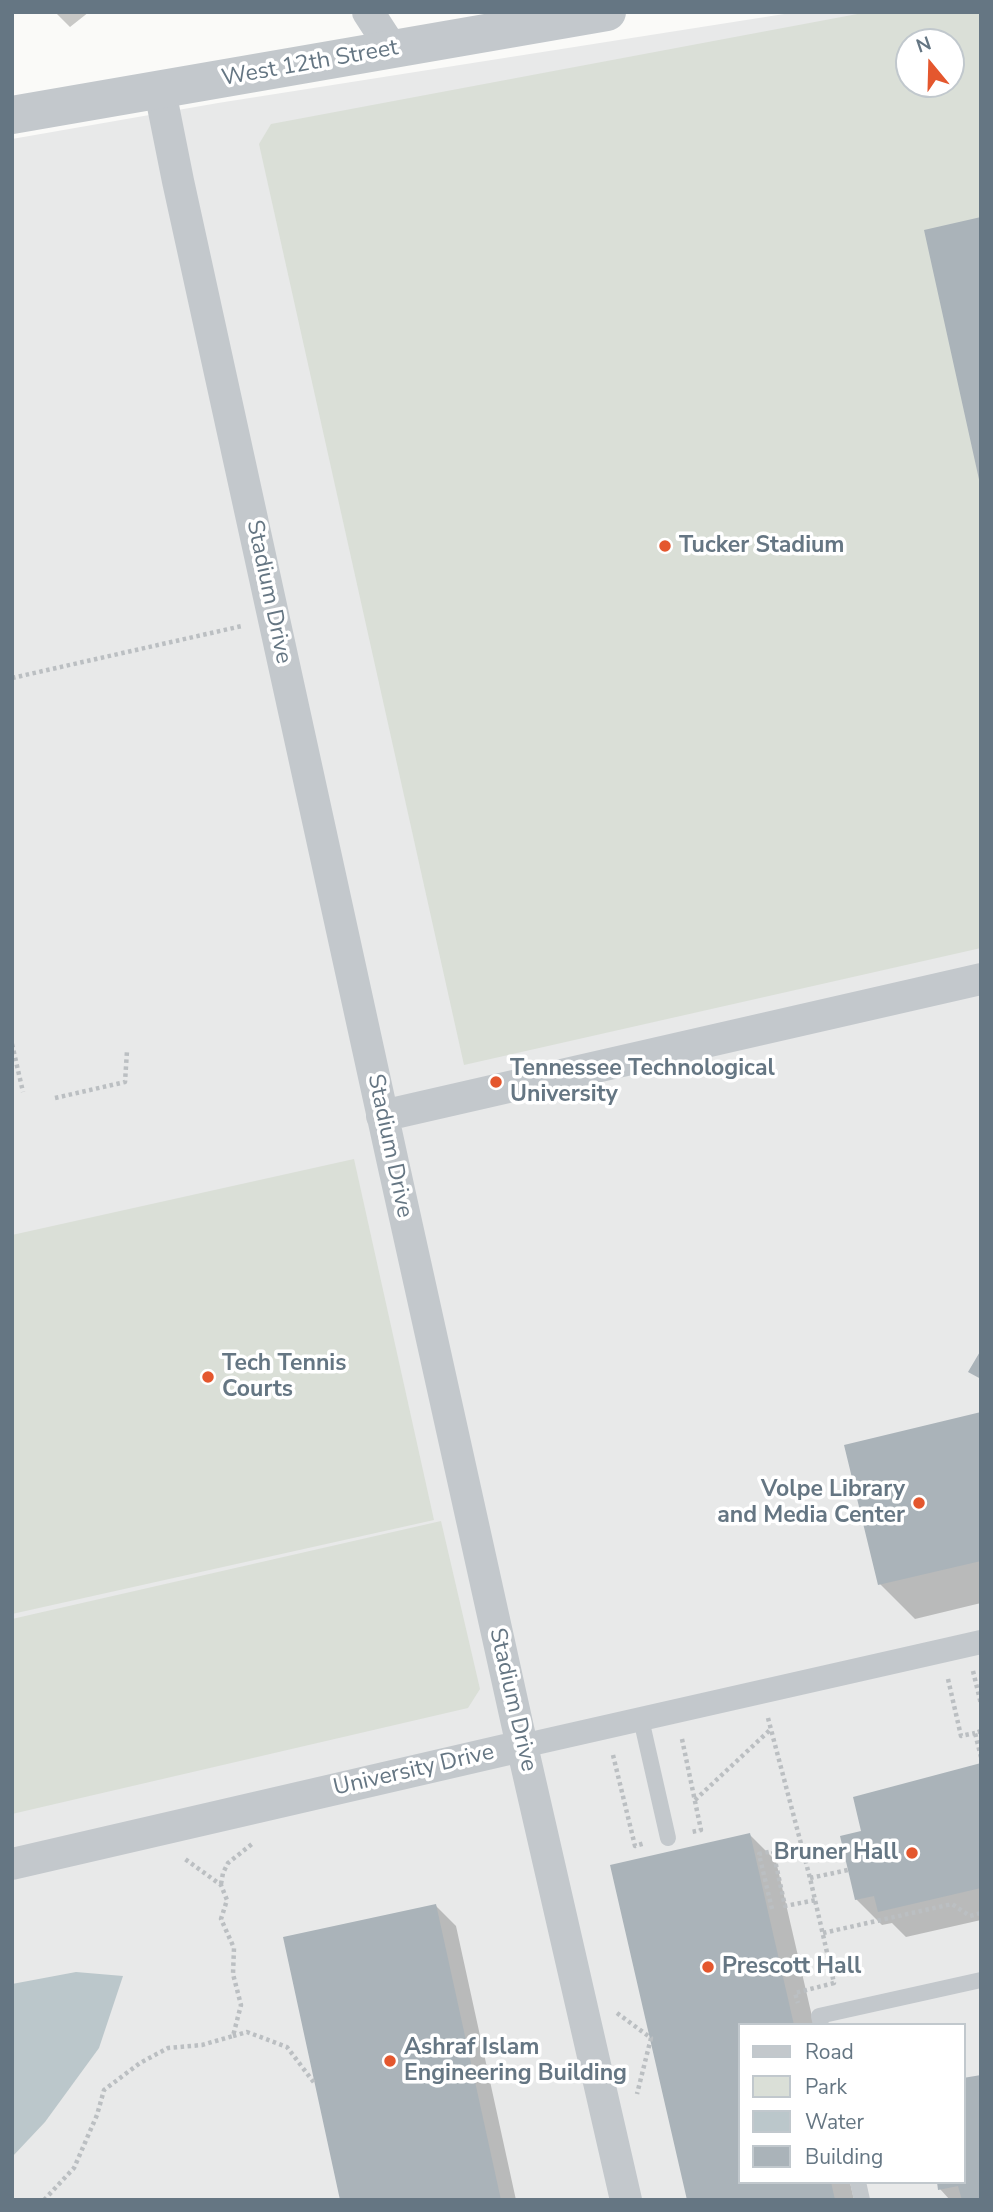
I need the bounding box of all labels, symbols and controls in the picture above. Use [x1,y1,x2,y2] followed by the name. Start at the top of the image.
[895,28,965,98] north arrow
[913,30,935,60] text: N
[220,35,400,93] street label: West 12th Street
[239,518,297,666] street label: Stadium Drive
[679,532,844,560] place label: Tucker Stadium
[657,538,673,554] marker: Tucker Stadium
[510,1055,775,1109] place label: Tennessee Technological University
[360,1072,418,1220] street label: Stadium Drive
[488,1074,504,1090] marker: Tennessee Technological University
[222,1350,346,1404] place label: Tech Tennis Courts
[200,1369,216,1385] marker: Tech Tennis Courts
[717,1476,905,1530] place label: Volpe Library and Media Center
[911,1495,927,1511] marker: Volpe Library and Media Center
[482,1626,542,1774] street label: Stadium Drive
[331,1739,497,1803] street label: University Drive
[774,1839,898,1867] place label: Bruner Hall
[904,1845,920,1861] marker: Bruner Hall
[722,1953,861,1981] place label: Prescott Hall
[700,1959,716,1975] marker: Prescott Hall
[738,2023,965,2184] legend
[404,2034,627,2088] place label: Ashraf Islam Engineering Building
[805,2038,854,2066] text: Road
[382,2053,398,2069] marker: Ashraf Islam Engineering Building
[805,2073,847,2101] text: Park
[805,2108,864,2136] text: Water
[805,2143,883,2171] text: Building

